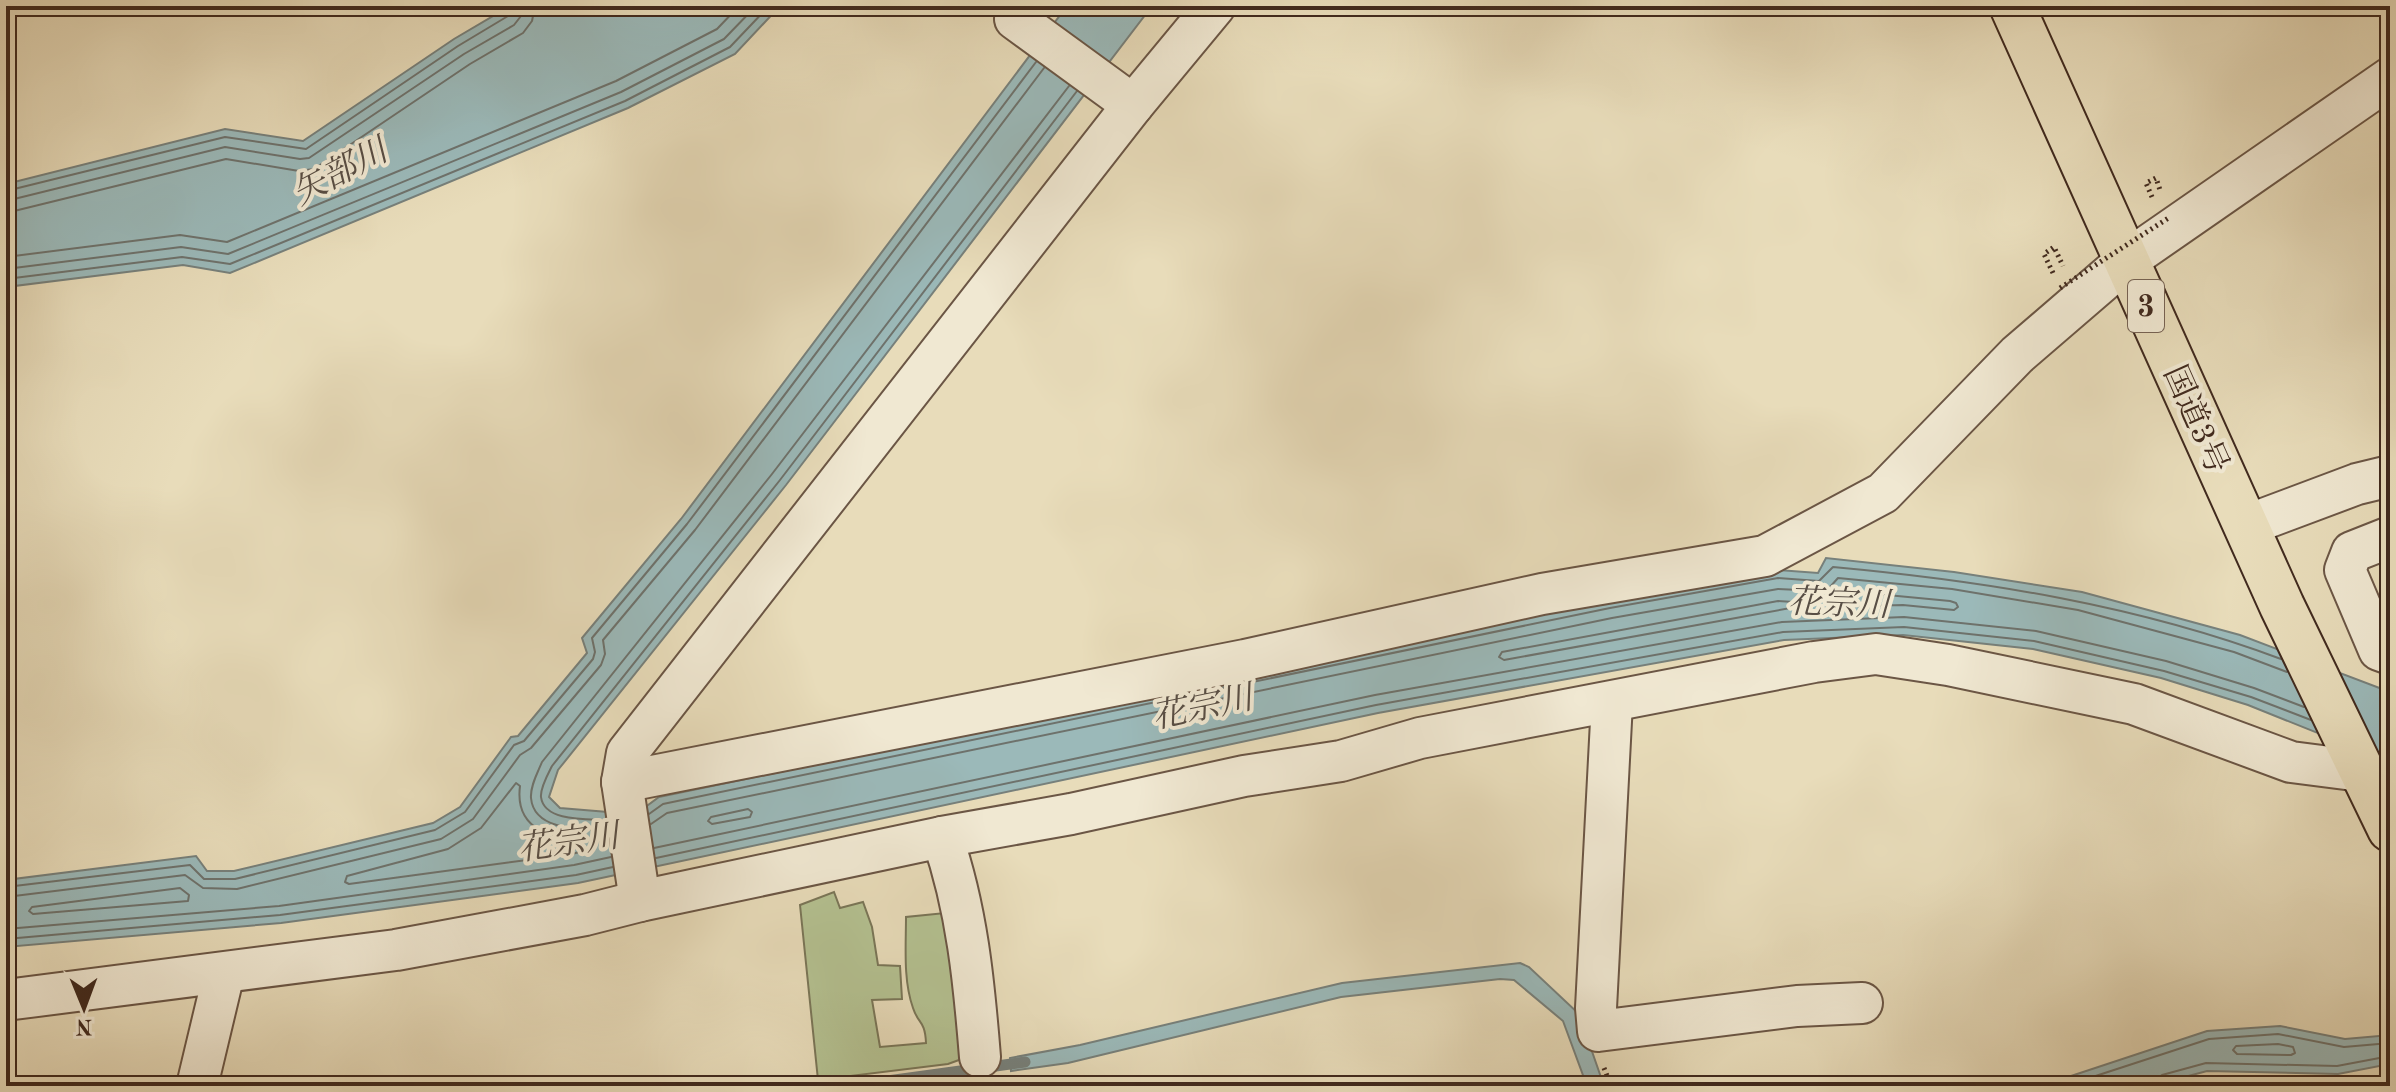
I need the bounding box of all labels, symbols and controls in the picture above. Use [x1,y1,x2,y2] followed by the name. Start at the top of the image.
[286,130,397,213] water label: 矢部川
[2128,280,2164,332] road number: 3
[2156,360,2235,479] street label: 国道3号
[1787,583,1895,624] water label: 花宗川
[1149,678,1260,736] water label: 花宗川
[515,817,625,868] water label: 花宗川
[44,968,124,1048] north arrow
[76,1015,93,1037] text: N

